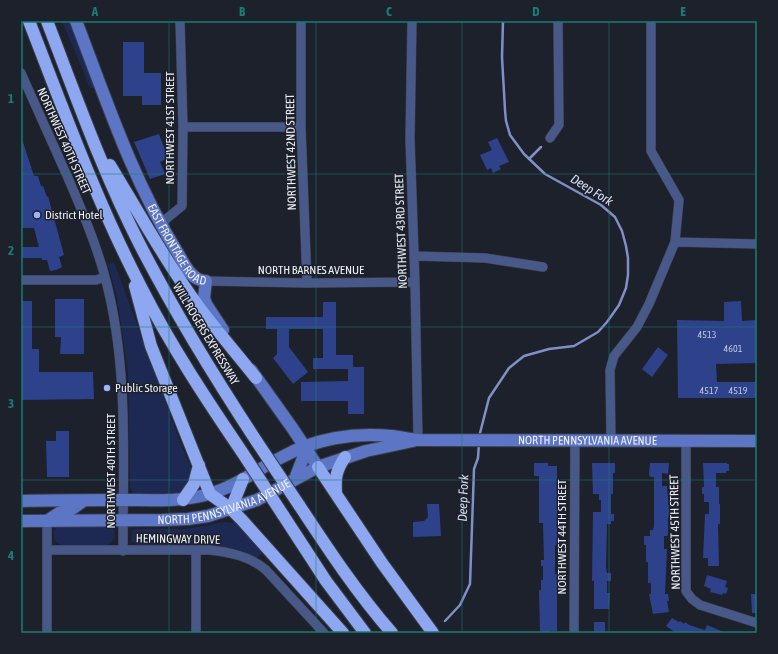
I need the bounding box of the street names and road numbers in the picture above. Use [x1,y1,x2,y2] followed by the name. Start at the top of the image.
[163,71,177,185] street label: NORTHWEST 41ST STREET
[34,86,94,197] street label: NORTHWEST 40TH STREET
[283,93,299,210] street label: NORTHWEST 42ND STREET
[392,172,410,289] street label: NORTHWEST 43RD STREET
[144,202,208,288] street label: EAST FRONTAGE ROAD
[258,263,364,277] street label: NORTH BARNES AVENUE
[170,281,242,388] street label: WILL ROGERS EXPRESSWAY
[104,413,118,529] street label: NORTHWEST 40TH STREET
[518,433,657,448] street label: NORTH PENNSYLVANIA AVENUE
[667,474,683,590] street label: NORTHWEST 45TH STREET
[158,476,293,527] street label: NORTH PENNSYLVANIA AVENUE
[555,479,569,595] street label: NORTHWEST 44TH STREET
[136,531,220,547] street label: HEMINGWAY DRIVE

